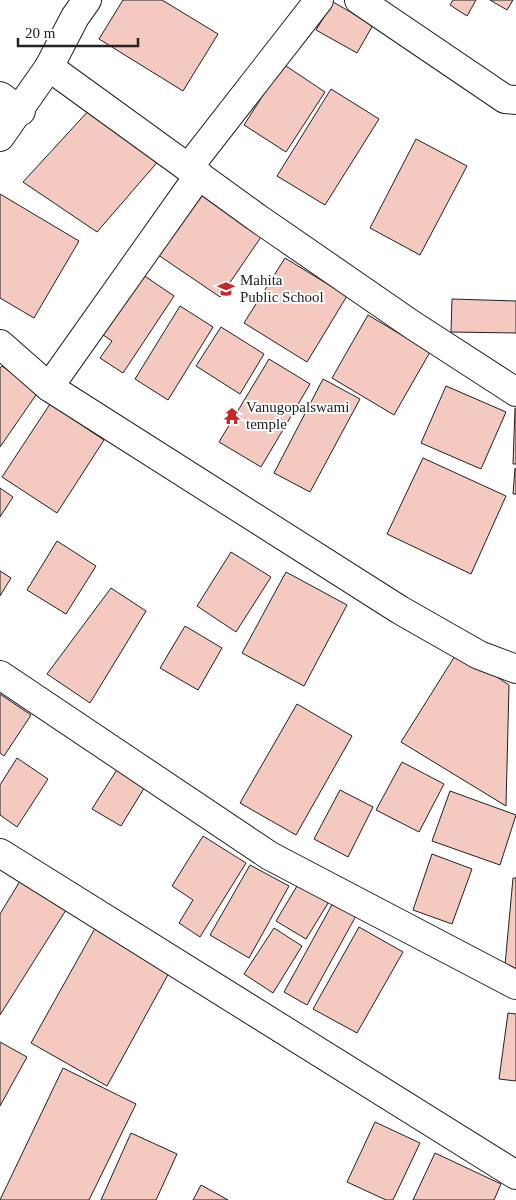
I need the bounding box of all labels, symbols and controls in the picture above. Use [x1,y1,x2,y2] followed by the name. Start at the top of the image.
[18,15,138,47] scale bar
[25,25,56,41] text: 20 m
[240,272,324,305] place label: Mahita Public School
[216,279,236,299] school or university icon: Mahita Public School
[246,399,349,432] place label: Vanugopalswami temple
[222,406,242,426] temple icon: Vanugopalswami temple

